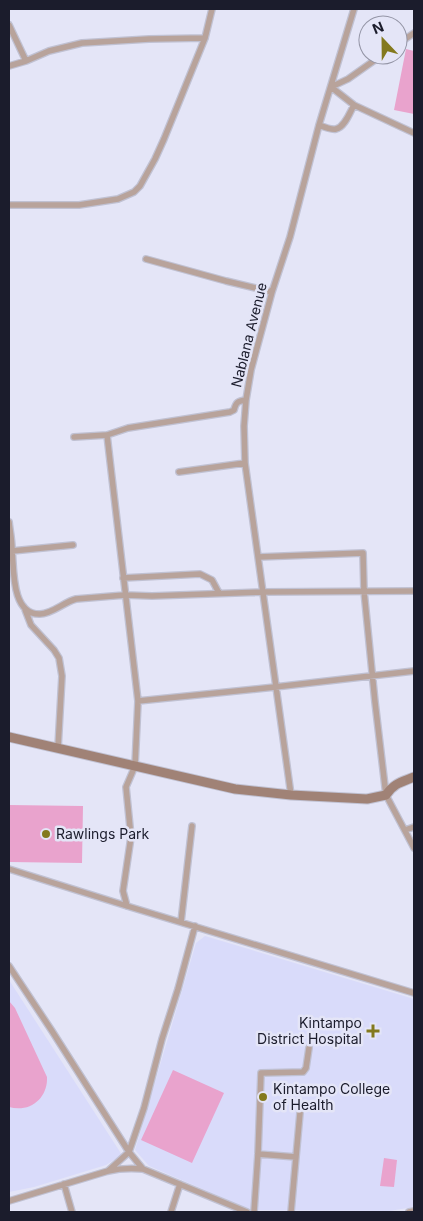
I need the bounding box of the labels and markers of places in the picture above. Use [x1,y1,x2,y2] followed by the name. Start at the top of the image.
[56,825,150,842] place label: Rawlings Park
[40,828,52,840] marker: Rawlings Park
[257,1014,362,1047] place label: Kintampo District Hospital
[366,1024,380,1038] marker: Kintampo District Hospital
[273,1080,390,1113] place label: Kintampo College of Health
[257,1091,269,1103] marker: Kintampo College of Health

